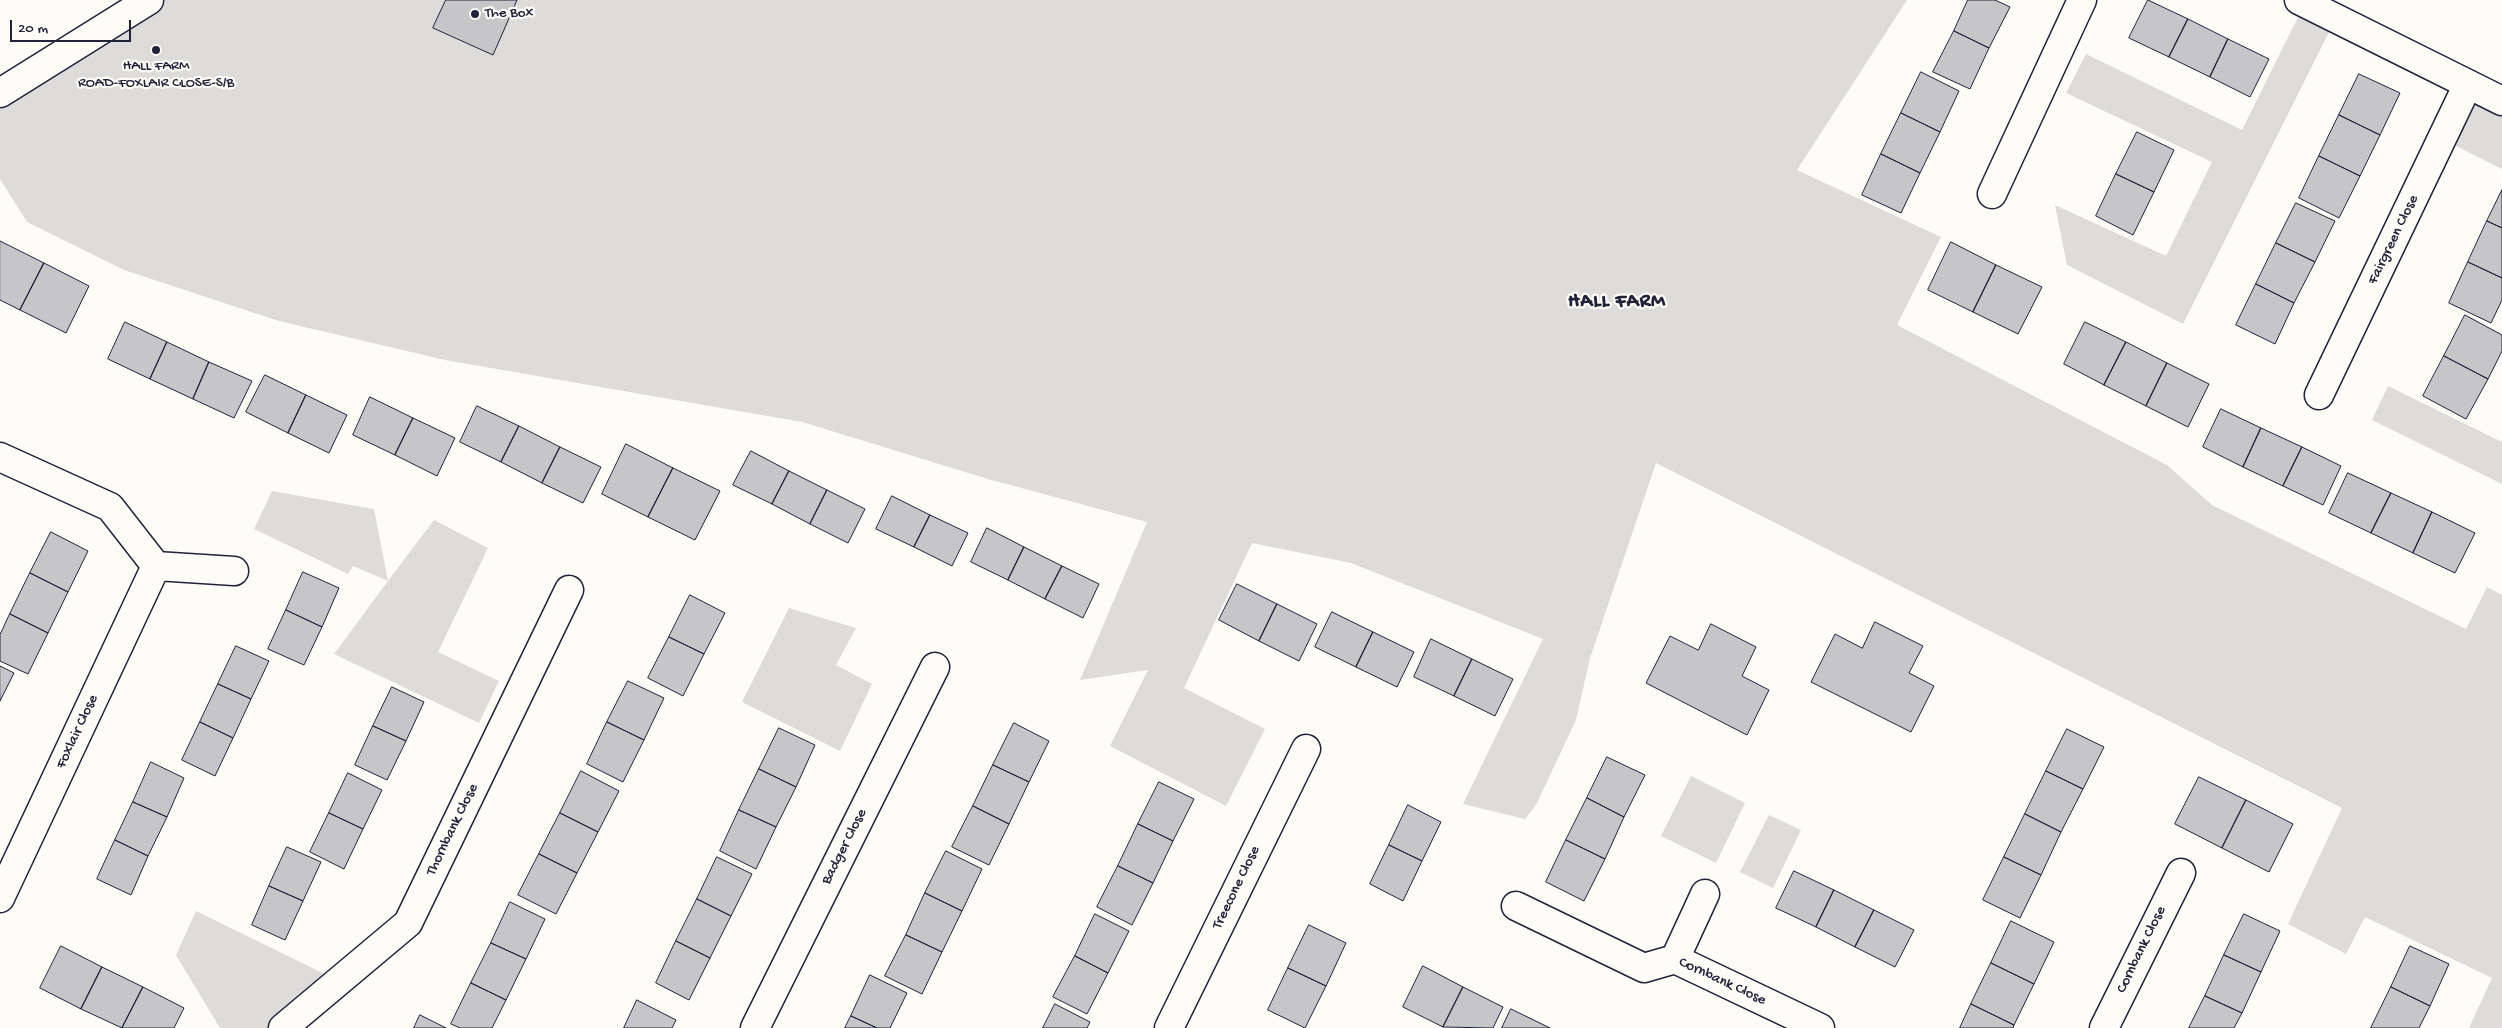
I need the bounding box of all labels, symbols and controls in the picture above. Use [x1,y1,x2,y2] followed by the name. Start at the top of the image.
[485,5,533,23] place label: The Box
[469,8,481,20] marker: The Box
[12,10,134,42] scale bar
[18,20,48,38] text: 20 m
[150,44,162,56] marker: HALL FARM ROAD-FOXLAIR CLOSE-S/B
[78,58,234,93] place label: HALL FARM ROAD-FOXLAIR CLOSE-S/B
[2365,192,2423,288] street label: Fairgreen Close
[1567,291,1667,315] district label: HALL FARM
[53,692,103,772] street label: Foxlair Close
[423,781,483,879] street label: Thornbank Close
[818,806,872,888] street label: Badger Close
[1209,843,1265,933] street label: Treecone Close
[2113,904,2171,996] street label: Cornbank Close
[1675,954,1769,1010] street label: Cornbank Close

